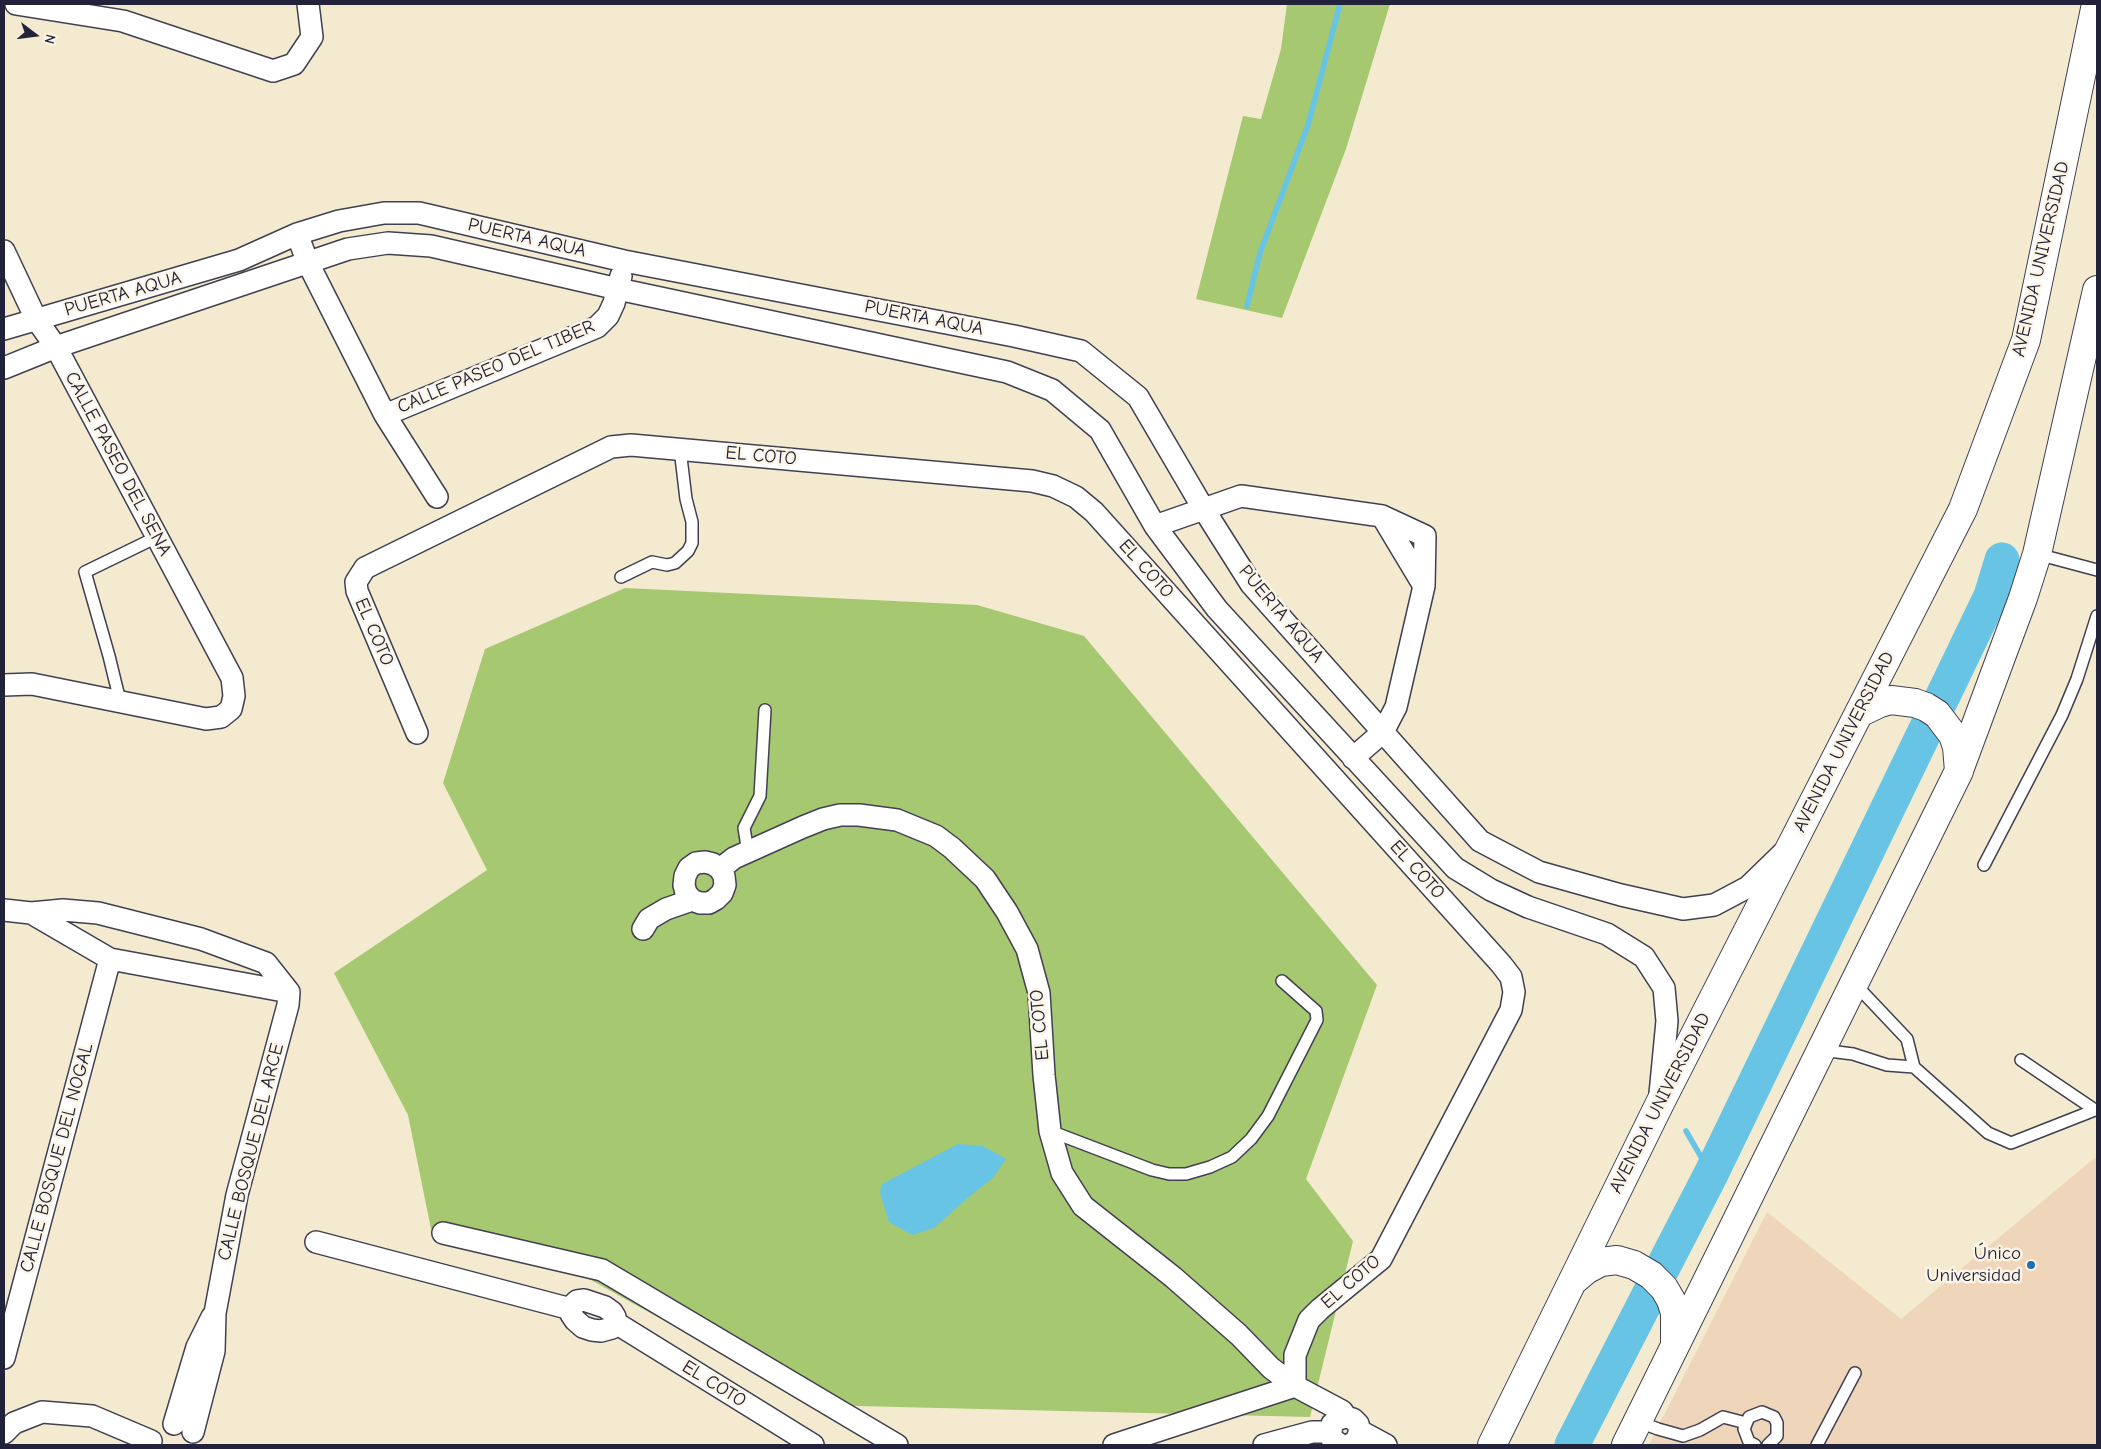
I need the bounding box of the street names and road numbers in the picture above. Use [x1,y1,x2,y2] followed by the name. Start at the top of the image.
[2007,159,2075,359] street label: AVENIDA UNIVERSIDAD
[466,213,588,263] street label: PUERTA AQUA
[62,266,184,322] street label: PUERTA AQUA
[863,295,985,341] street label: PUERTA AQUA
[394,315,598,419] street label: CALLE PASEO DEL TIBER
[60,368,176,560] street label: CALLE PASEO DEL SENA
[724,442,798,470] street label: EL COTO
[1114,535,1178,603] street label: EL COTO
[1234,561,1328,667] street label: PUERTA AQUA
[350,595,398,669] street label: EL COTO
[1788,648,1900,836] street label: AVENIDA UNIVERSIDAD
[1385,836,1449,904] street label: EL COTO
[1026,988,1054,1062] street label: EL COTO
[1604,1009,1716,1197] street label: AVENIDA UNIVERSIDAD
[15,1041,99,1275] street label: CALLE BOSQUE DEL NOGAL
[213,1041,289,1263] street label: CALLE BOSQUE DEL ARCE
[1317,1250,1385,1314] street label: EL COTO
[678,1355,750,1413] street label: EL COTO

